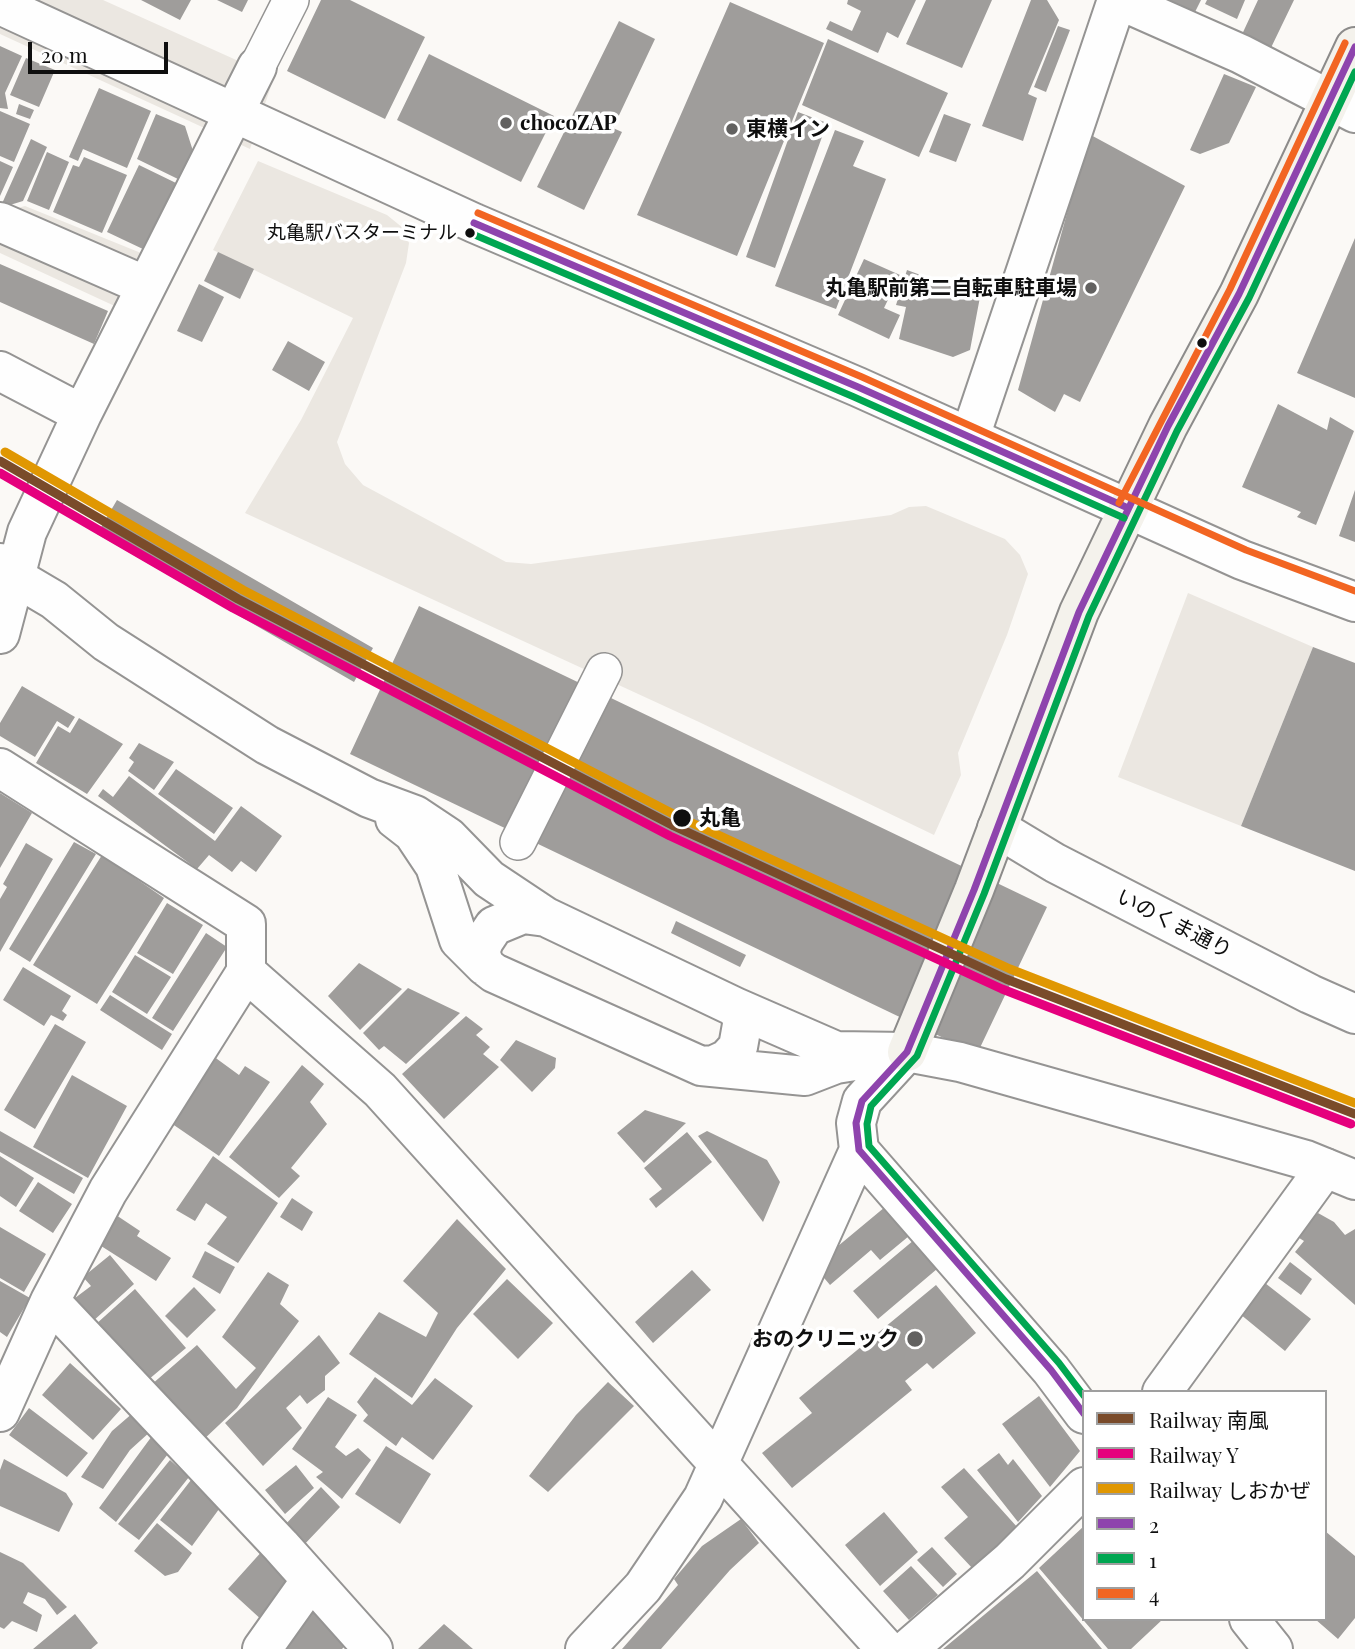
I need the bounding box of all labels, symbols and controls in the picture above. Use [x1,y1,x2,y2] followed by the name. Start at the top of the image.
[32,28,172,72] scale bar
[41,40,88,68] text: 20 m
[520,110,617,136] place label: chocoZAP
[498,115,514,131] marker: chocoZAP
[746,116,830,142] place label: 東横イン
[724,121,740,137] marker: 東横イン
[267,222,457,244] place label: 丸亀駅バスターミナル
[463,226,477,240] marker: 丸亀駅バスターミナル
[825,275,1077,301] place label: 丸亀駅前第二自転車駐車場
[1083,280,1099,296] marker: 丸亀駅前第二自転車駐車場
[1195,336,1209,350] unlabelled marker
[699,805,741,831] place label: 丸亀
[671,807,693,829] marker: 丸亀
[1112,884,1236,964] street label: いのくま通り
[752,1326,899,1352] place label: おのクリニック
[905,1329,925,1349] marker: おのクリニック
[1082,1390,1327,1621] legend
[1149,1405,1269,1433] text: Railway 南風
[1149,1440,1239,1468] text: Railway Y
[1149,1475,1311,1503] text: Railway しおかぜ
[1149,1510,1159,1538] text: 2
[1149,1545,1157,1573] text: 1
[1149,1580,1159,1608] text: 4

